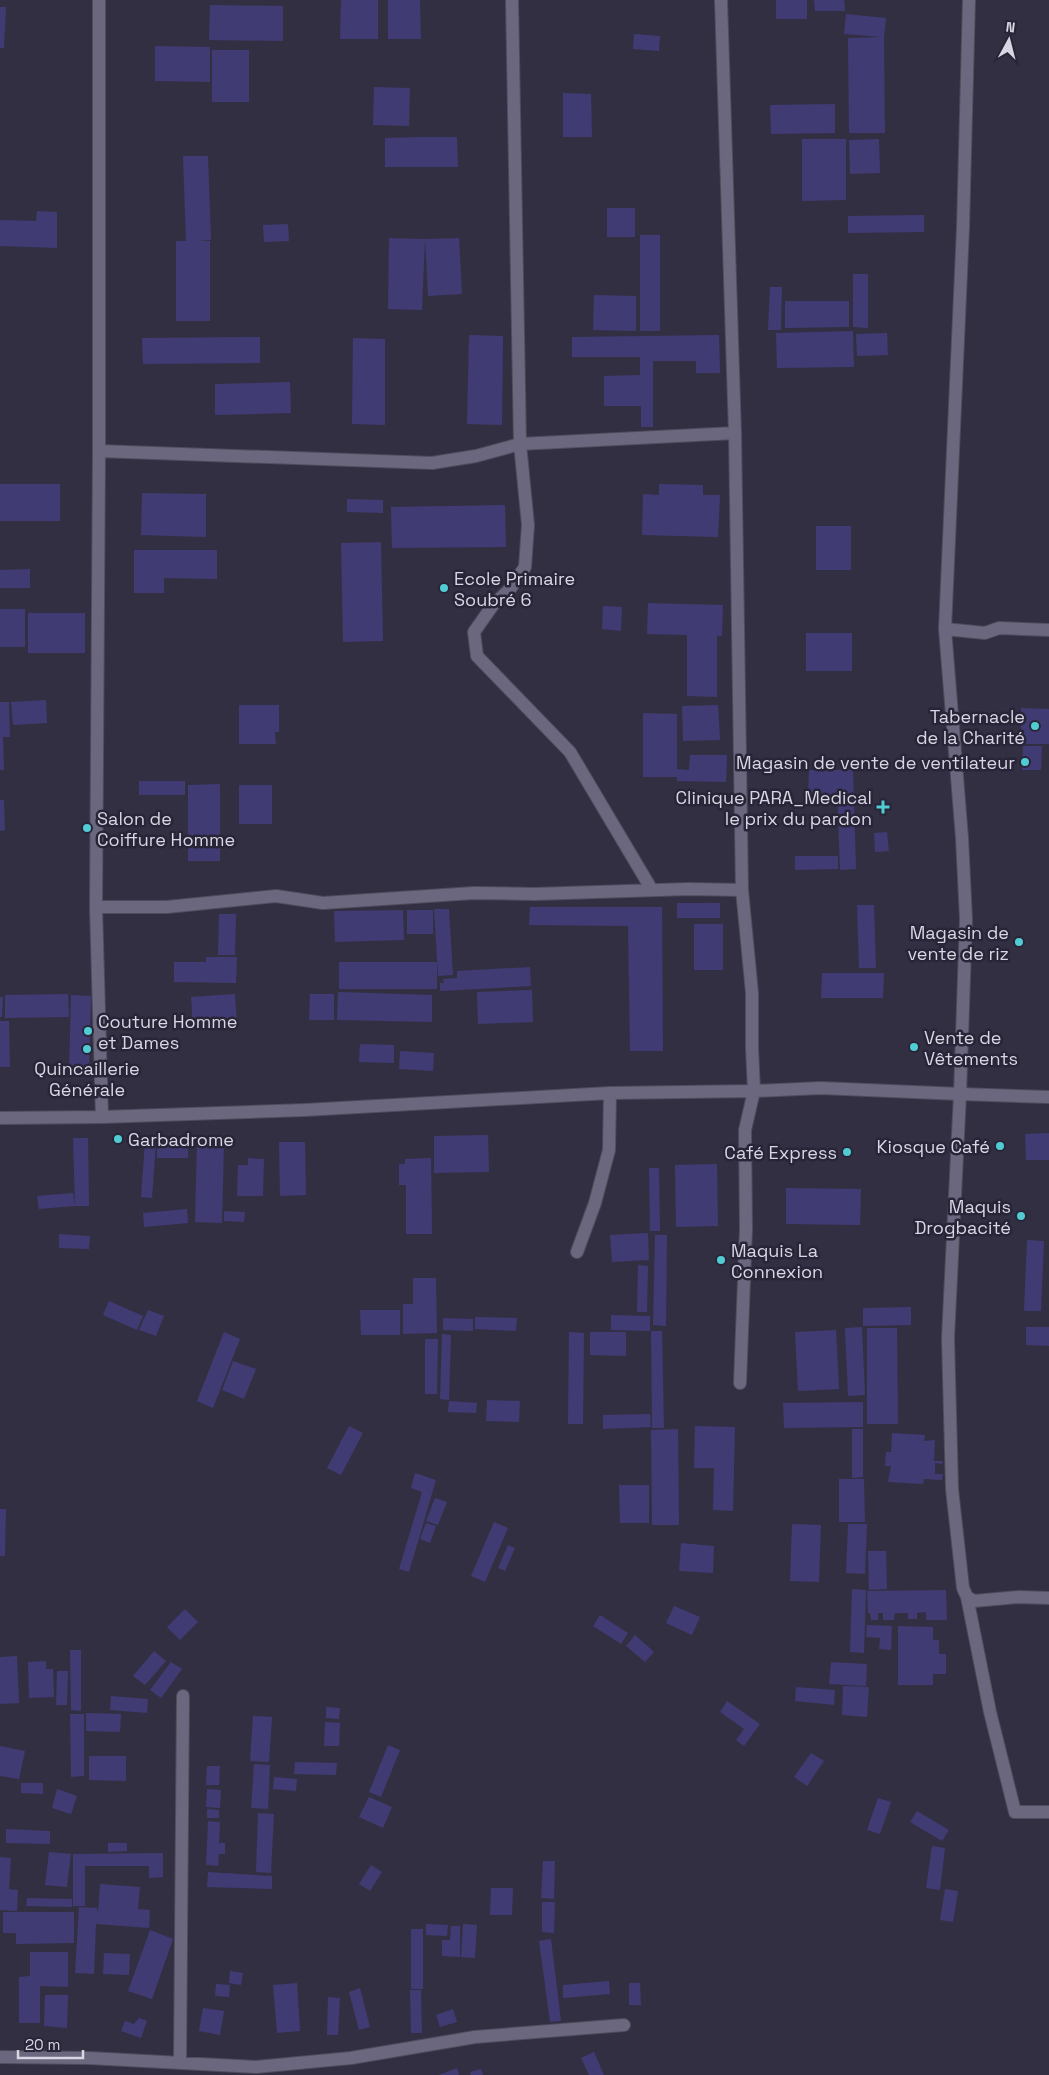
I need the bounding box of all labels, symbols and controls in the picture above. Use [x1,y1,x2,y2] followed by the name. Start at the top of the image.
[984,15,1034,65] north arrow
[1005,18,1016,37] text: N
[454,567,575,611] place label: Ecole Primaire Soubré 6
[438,582,450,594] marker: Ecole Primaire Soubré 6
[916,705,1025,749] place label: Tabernacle de la Charité
[1029,720,1041,732] marker: Tabernacle de la Charité
[736,751,1015,774] place label: Magasin de vente de ventilateur
[1019,756,1031,768] marker: Magasin de vente de ventilateur
[676,786,872,830] place label: Clinique PARA_Medical le prix du pardon
[876,800,890,814] marker: Clinique PARA_Medical le prix du pardon
[97,807,235,851] place label: Salon de Coiffure Homme
[81,822,93,834] marker: Salon de Coiffure Homme
[908,921,1009,965] place label: Magasin de vente de riz
[1013,936,1025,948] marker: Magasin de vente de riz
[98,1010,237,1054] place label: Couture Homme et Dames
[82,1025,94,1037] marker: Couture Homme et Dames
[924,1026,1018,1070] place label: Vente de Vêtements
[908,1041,920,1053] marker: Vente de Vêtements
[81,1043,93,1055] marker: Quincaillerie Générale
[34,1057,140,1101] place label: Quincaillerie Générale
[128,1128,234,1151] place label: Garbadrome
[112,1133,124,1145] marker: Garbadrome
[877,1135,990,1158] place label: Kiosque Café
[994,1140,1006,1152] marker: Kiosque Café
[724,1141,837,1164] place label: Café Express
[841,1146,853,1158] marker: Café Express
[914,1195,1011,1239] place label: Maquis Drogbacité
[1015,1210,1027,1222] marker: Maquis Drogbacité
[731,1239,823,1283] place label: Maquis La Connexion
[715,1254,727,1266] marker: Maquis La Connexion
[18,2028,82,2060] scale bar
[25,2035,60,2054] text: 20 m

